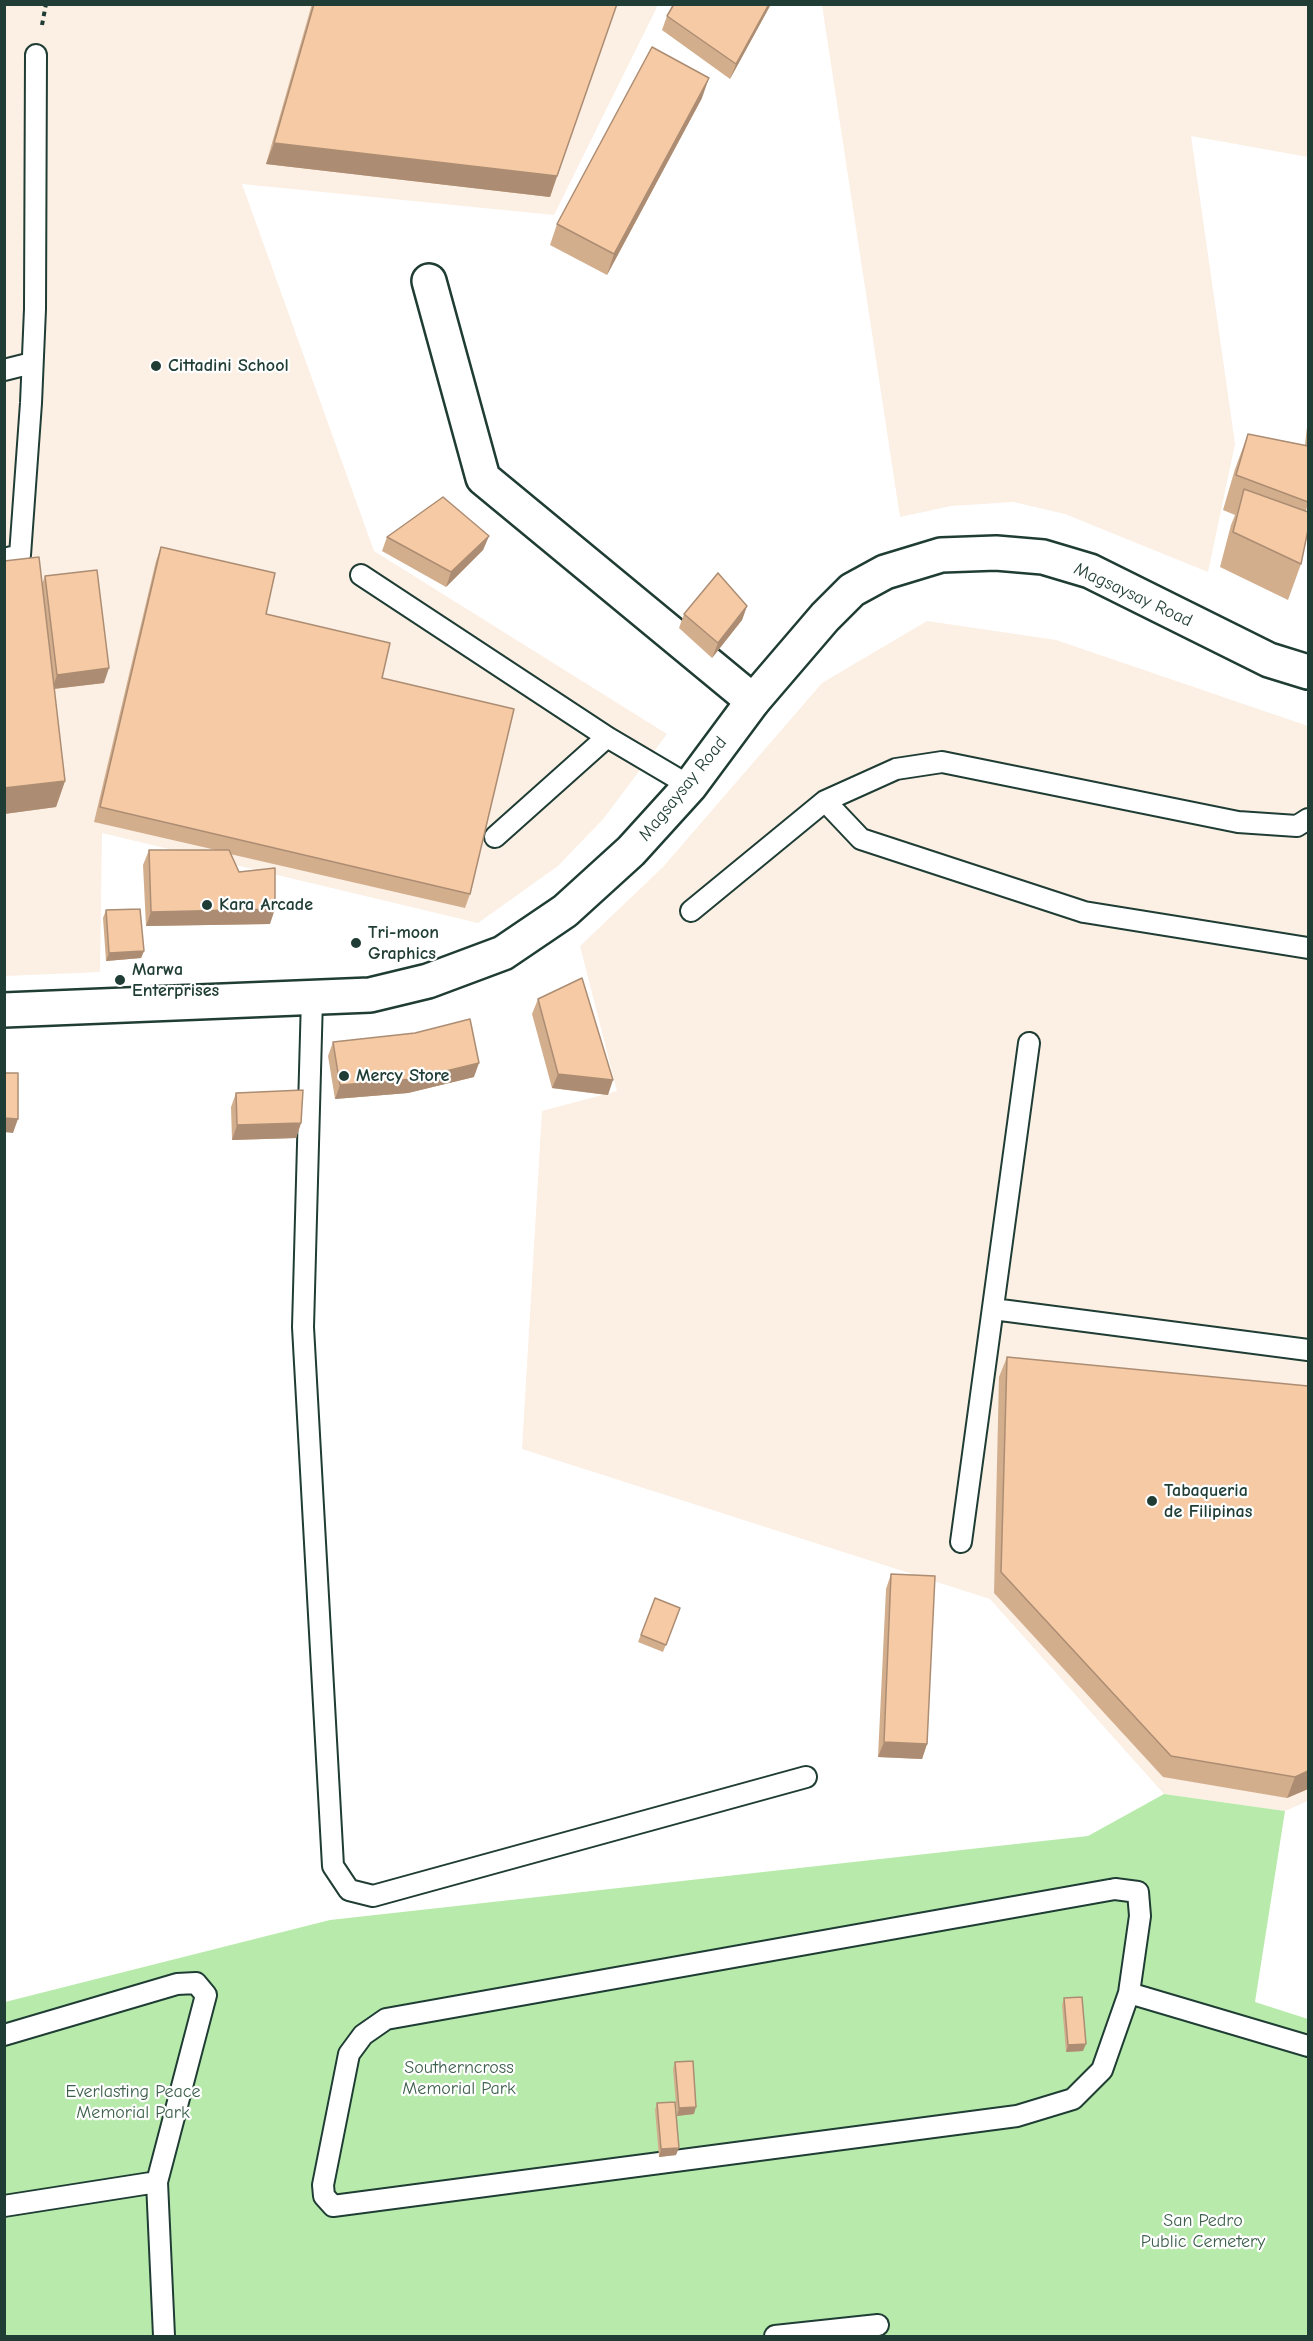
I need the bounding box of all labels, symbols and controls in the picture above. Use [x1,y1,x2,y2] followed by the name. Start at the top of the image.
[168,355,289,377] place label: Cittadini School
[149,359,163,373] marker: Cittadini School
[1070,558,1196,632] street label: Magsaysay Road
[634,732,732,846] street label: Magsaysay Road
[219,894,313,916] place label: Kara Arcade
[200,898,214,912] marker: Kara Arcade
[368,922,439,964] place label: Tri-moon Graphics
[349,936,363,950] marker: Tri-moon Graphics
[132,959,219,1002] place label: Marwa Enterprises
[113,973,127,987] marker: Marwa Enterprises
[356,1065,449,1087] place label: Mercy Store
[337,1069,351,1083] marker: Mercy Store
[1164,1480,1252,1522] place label: Tabaqueria de Filipinas
[1145,1494,1159,1508] marker: Tabaqueria de Filipinas
[402,2057,516,2100] park label: Southerncross Memorial Park
[66,2081,200,2124] park label: Everlasting Peace Memorial Park
[1141,2210,1265,2252] park label: San Pedro Public Cemetery

